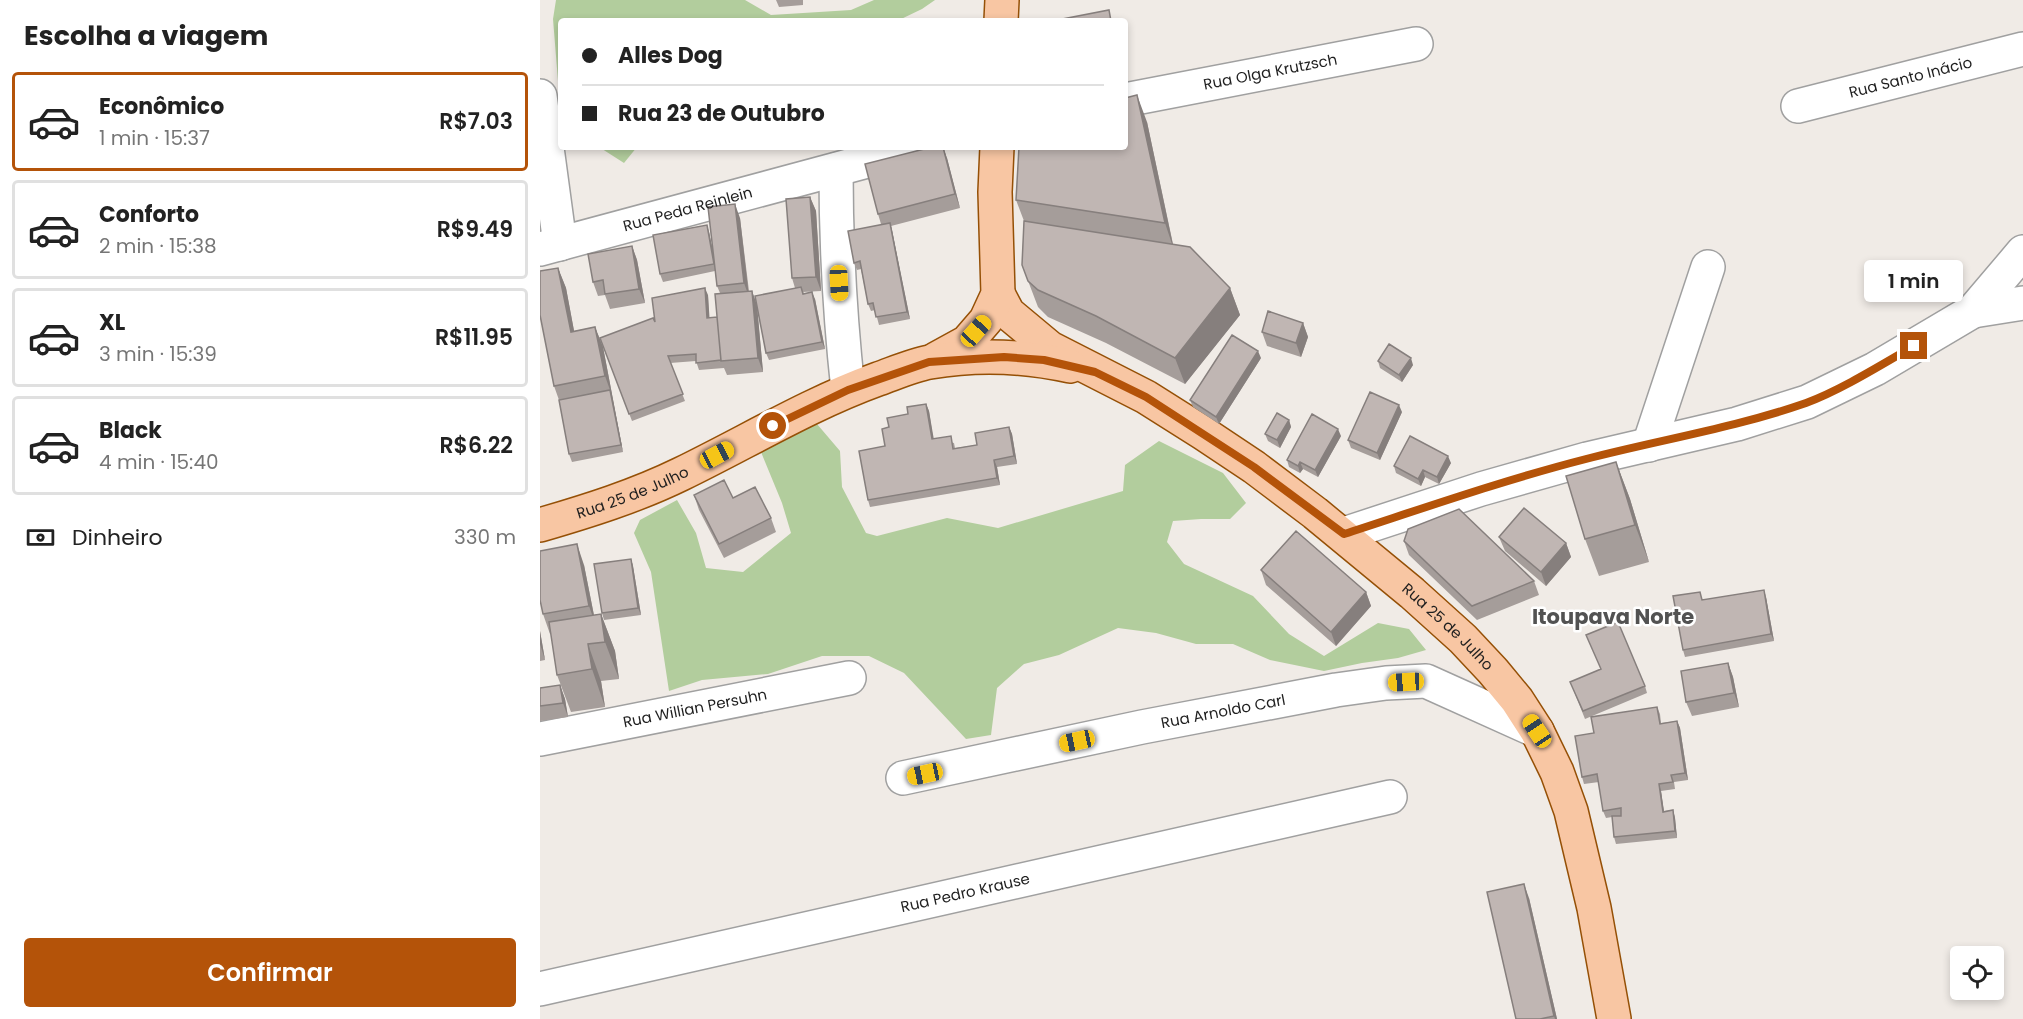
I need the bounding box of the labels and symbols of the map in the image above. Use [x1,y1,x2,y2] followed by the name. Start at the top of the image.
[1202,48,1339,95] street label: Rua Olga Krutzsch
[1846,51,1974,103] street label: Rua Santo Inácio
[621,181,755,236] street label: Rua Peda Reinlein
[1864,259,1964,301] callout: 1 min
[829,265,849,301] car
[957,312,995,350] car
[1900,332,1927,359] route end
[759,412,786,439] route start
[697,439,737,471] car
[574,461,692,523] street label: Rua 25 de Julho
[1398,578,1498,675] street label: Rua 25 de Julho
[1532,602,1694,631] district label: Itoupava Norte
[1388,672,1424,692] car
[621,683,769,732] street label: Rua Willian Persuhn
[1159,689,1287,733] street label: Rua Arnoldo Carl
[1519,711,1555,751] car
[1058,728,1096,754] car
[906,761,944,787] car
[899,868,1032,917] street label: Rua Pedro Krause

